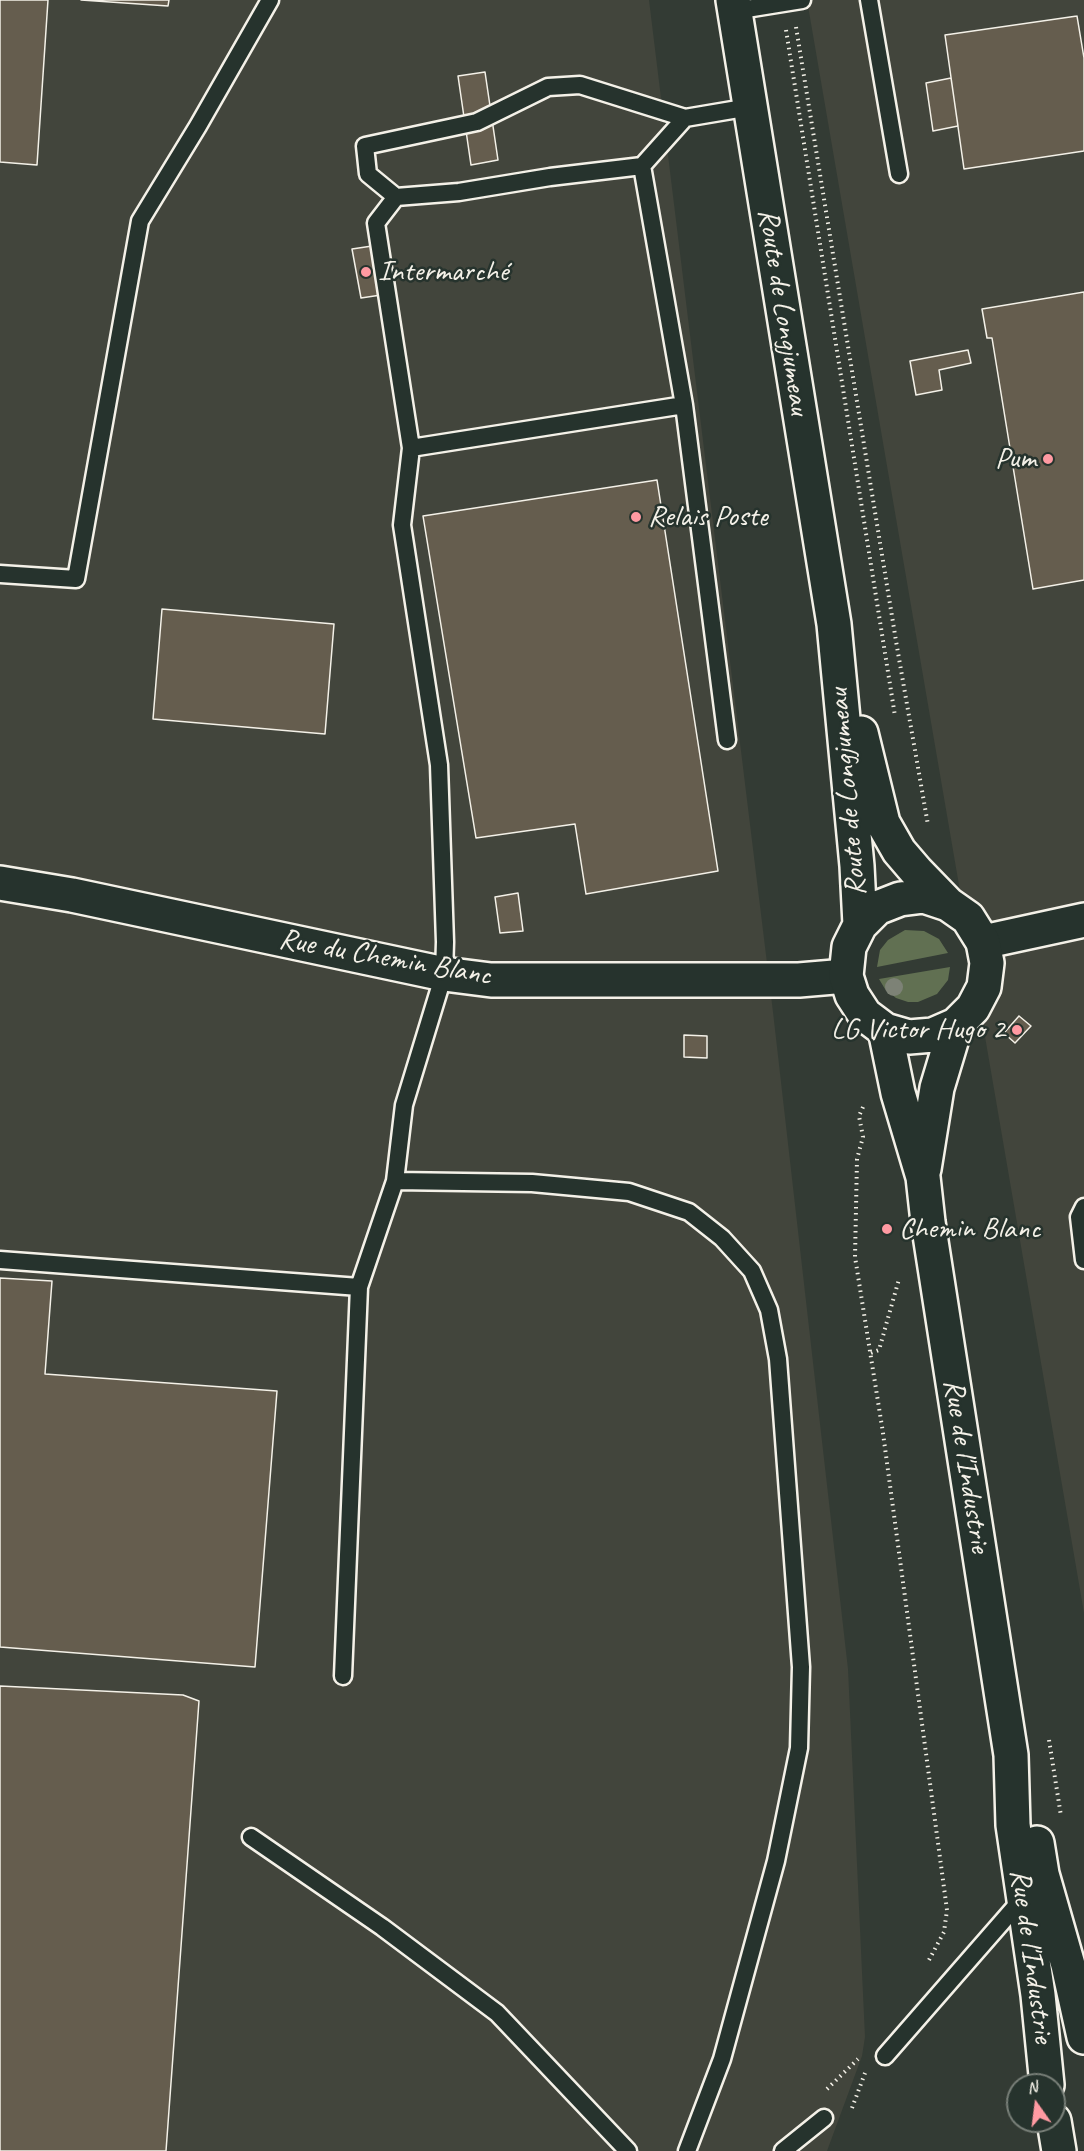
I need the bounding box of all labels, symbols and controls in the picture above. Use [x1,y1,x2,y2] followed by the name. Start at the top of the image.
[749,206,817,418] street label: Route de Longjumeau
[378,254,508,290] place label: Intermarché
[359,265,373,279] marker: Intermarché
[995,441,1036,477] place label: Pum
[1041,452,1055,466] marker: Pum
[648,499,768,535] place label: Relais Poste
[629,510,643,524] marker: Relais Poste
[821,686,875,898] street label: Route de Longjumeau
[276,922,494,994] street label: Rue du Chemin Blanc
[831,1012,1005,1048] place label: LG Victor Hugo 2
[1010,1023,1024,1037] marker: LG Victor Hugo 2
[899,1211,1040,1247] place label: Chemin Blanc
[880,1222,894,1236] marker: Chemin Blanc
[935,1377,997,1555] street label: Rue de l'Industrie
[1001,1867,1061,2045] street label: Rue de l'Industrie
[1006,2073,1066,2133] north arrow
[1025,2077,1039,2098] text: N

